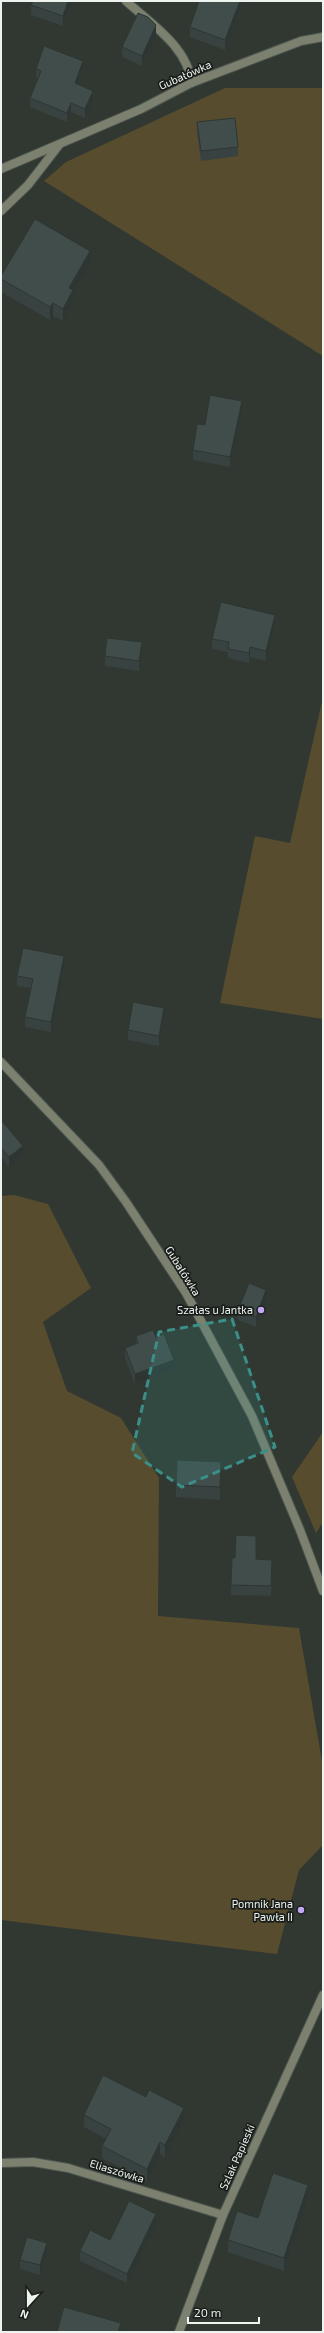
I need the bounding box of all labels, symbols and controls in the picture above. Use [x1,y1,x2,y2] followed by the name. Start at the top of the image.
[157,57,213,92] street label: Gubałówka
[163,1244,204,1298] street label: Gubałówka
[177,1303,253,1316] place label: Szałas u Jantka
[256,1305,266,1315] marker: Szałas u Jantka
[232,1897,293,1923] place label: Pomnik Jana Pawła II
[296,1905,306,1915] marker: Pomnik Jana Pawła II
[216,2122,257,2192] street label: Szlak Papieski
[88,2156,146,2185] street label: Eliaszówka
[8,2285,48,2325] north arrow
[188,2299,259,2325] scale bar
[194,2305,221,2319] text: 20 m
[18,2307,30,2322] text: N

